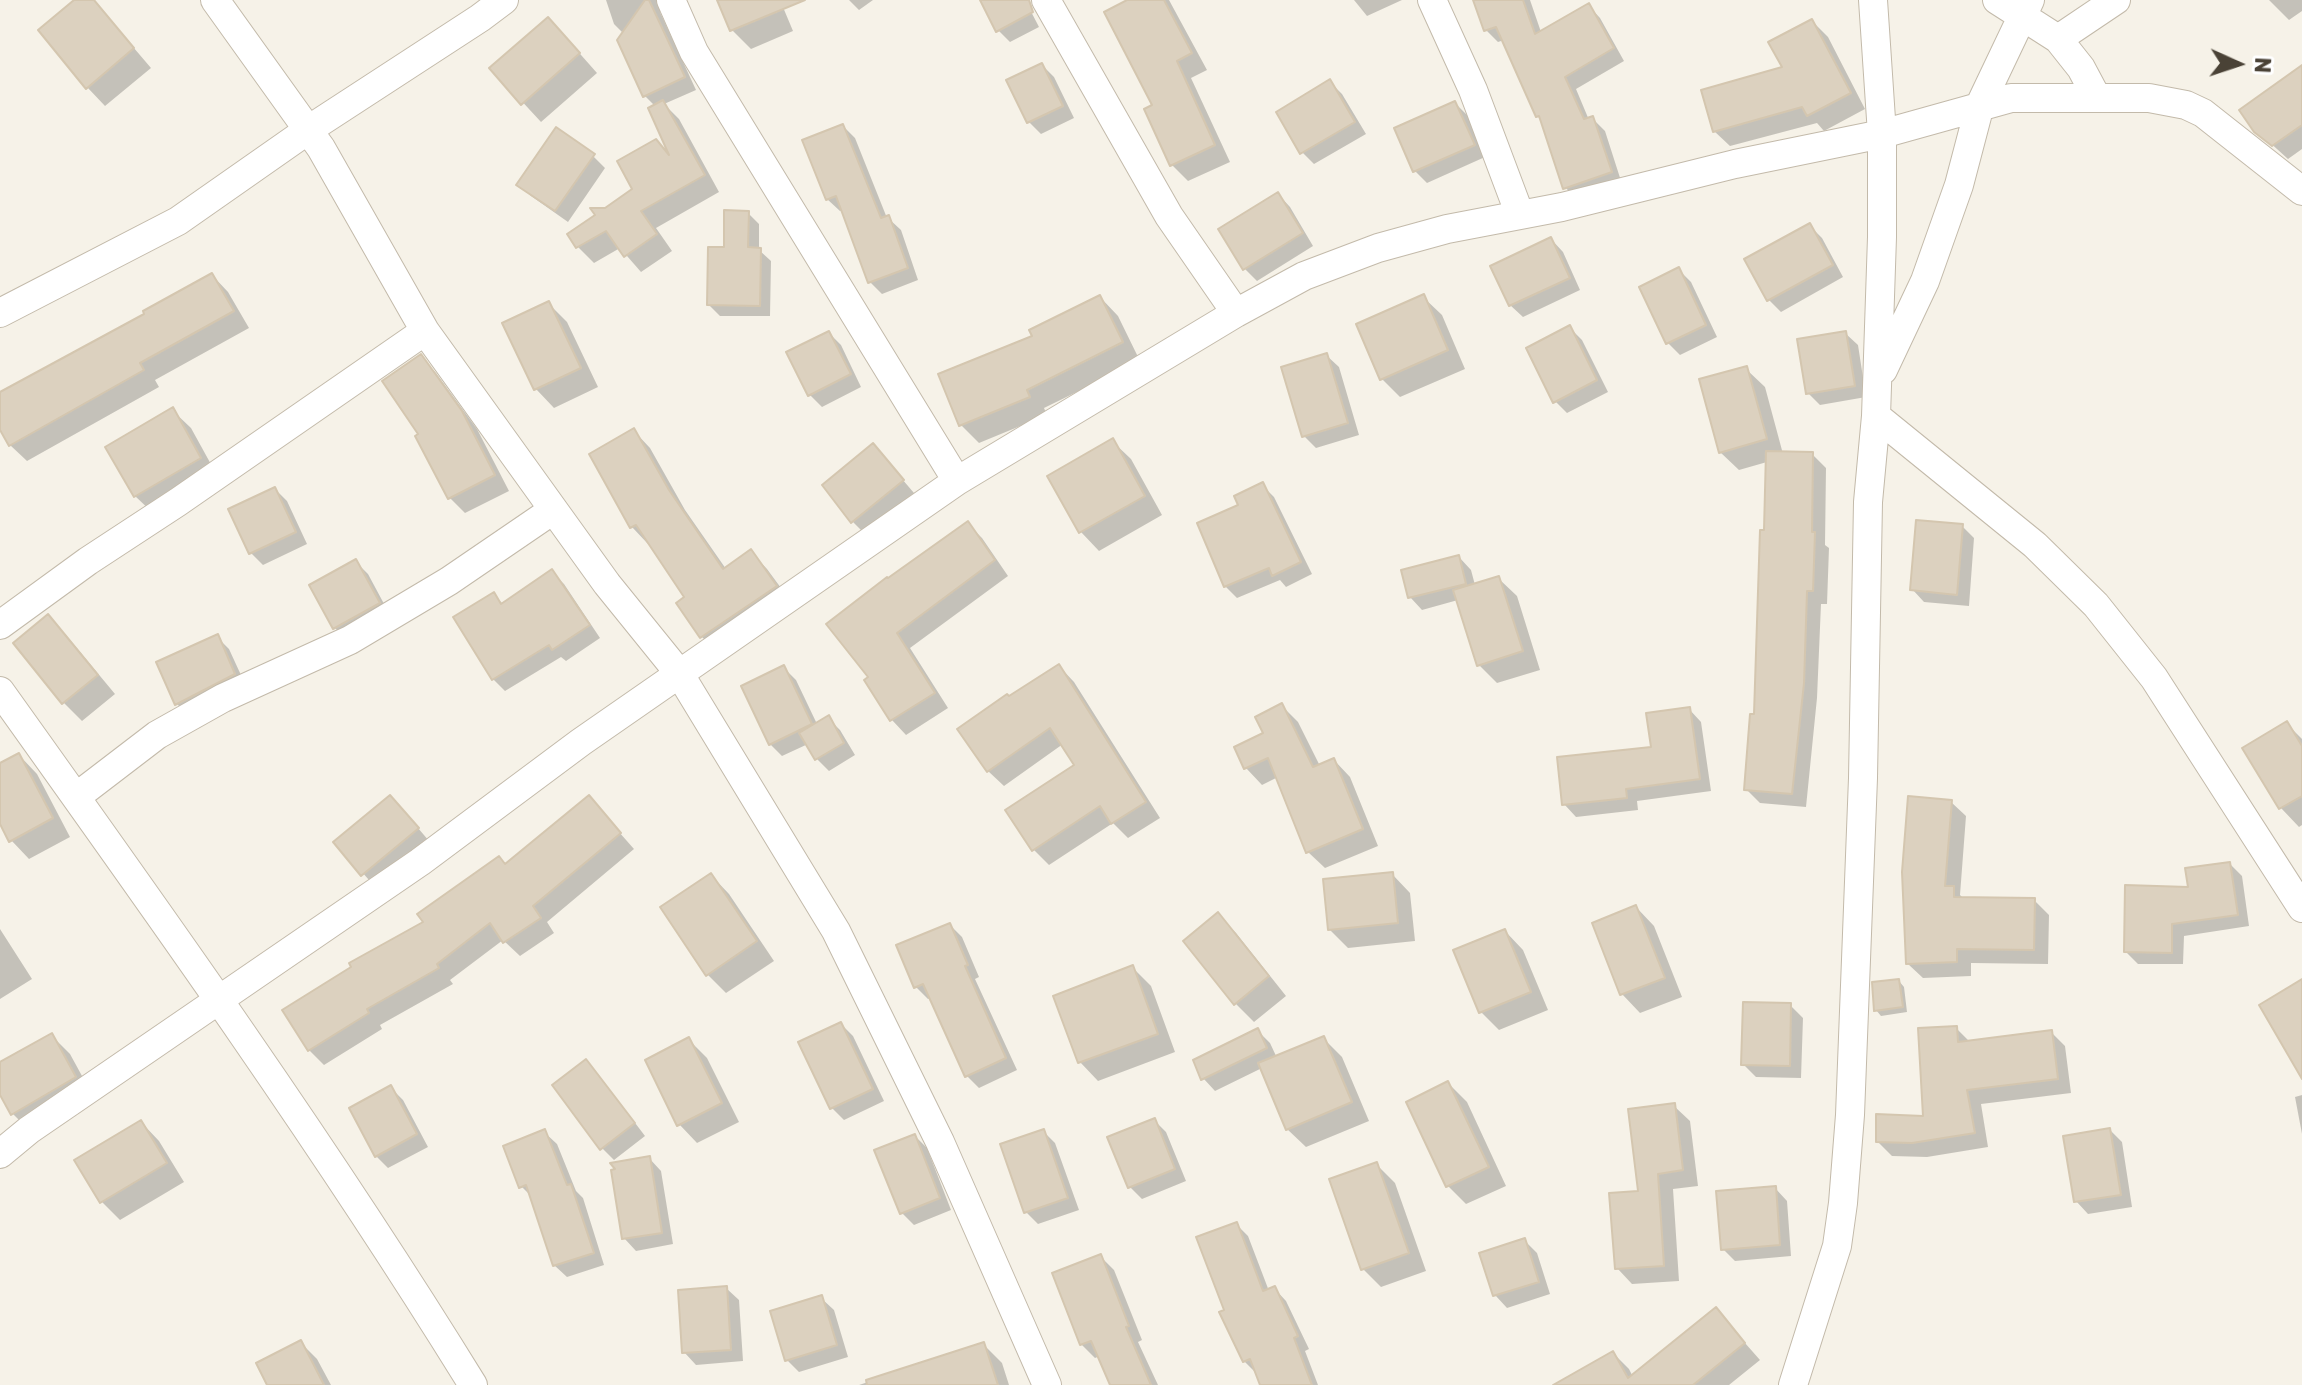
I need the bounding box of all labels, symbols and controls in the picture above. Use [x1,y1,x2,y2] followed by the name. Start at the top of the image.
[2198,24,2278,104] north arrow
[2249,57,2276,74] text: N

